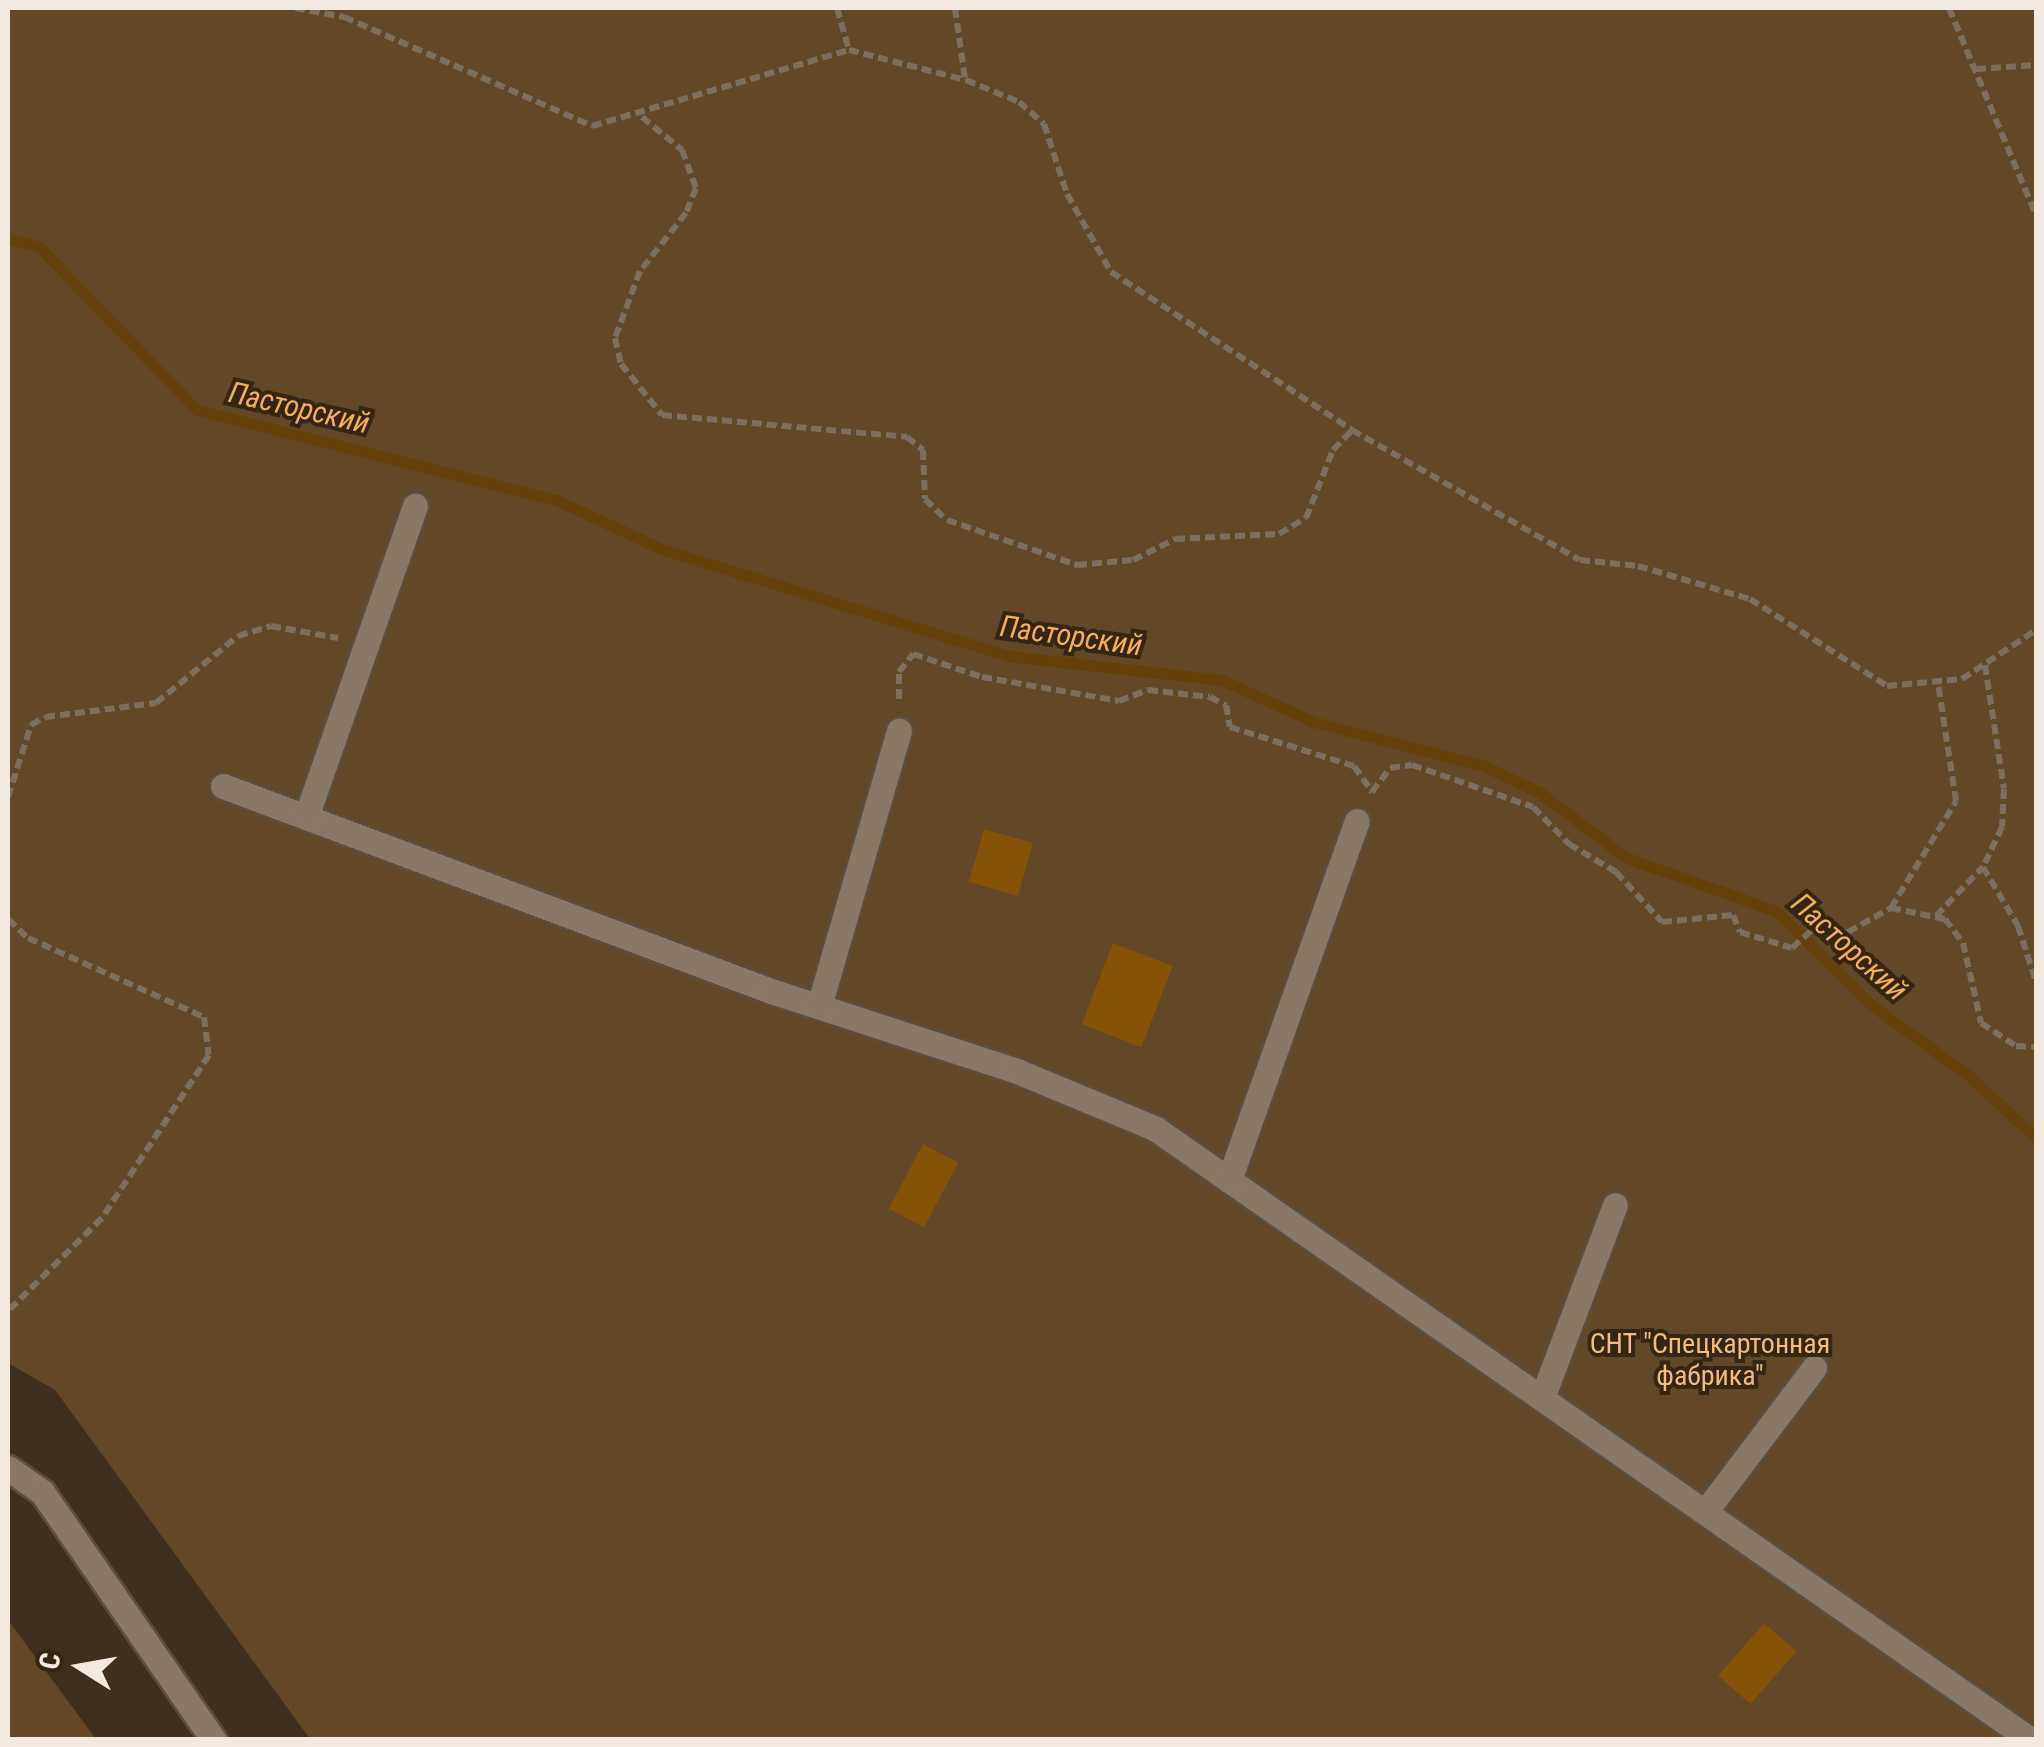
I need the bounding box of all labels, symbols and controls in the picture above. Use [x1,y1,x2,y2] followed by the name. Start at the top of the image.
[225,374,373,442] water label: Пасторский
[998,608,1144,664] water label: Пасторский
[1784,886,1914,1008] water label: Пасторский
[1589,1327,1831,1393] park label: СНТ "Спецкартонная фабрика"
[30,1617,130,1717] north arrow
[32,1650,68,1672] text: С

